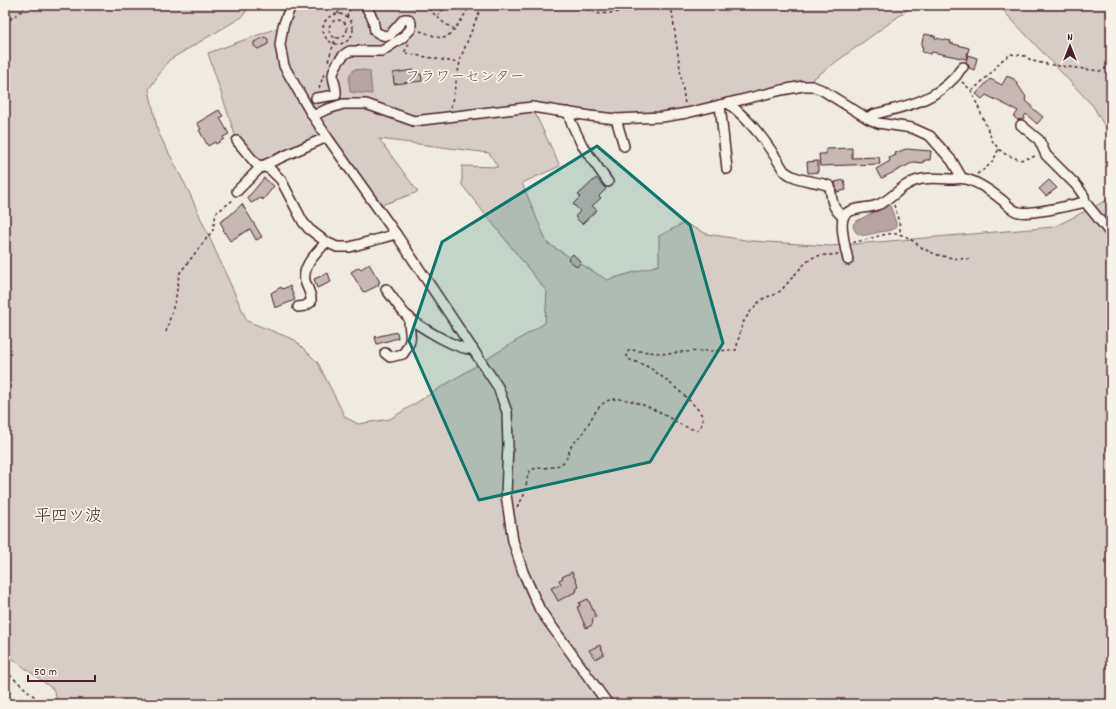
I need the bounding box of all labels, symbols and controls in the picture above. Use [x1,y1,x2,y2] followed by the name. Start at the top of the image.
[1050,26,1090,66] north arrow
[1067,30,1073,46] text: N
[405,67,525,89] park label: フラワーセンター
[34,506,102,530] district label: 平四ツ波
[28,657,95,683] scale bar
[34,664,57,681] text: 50 m

